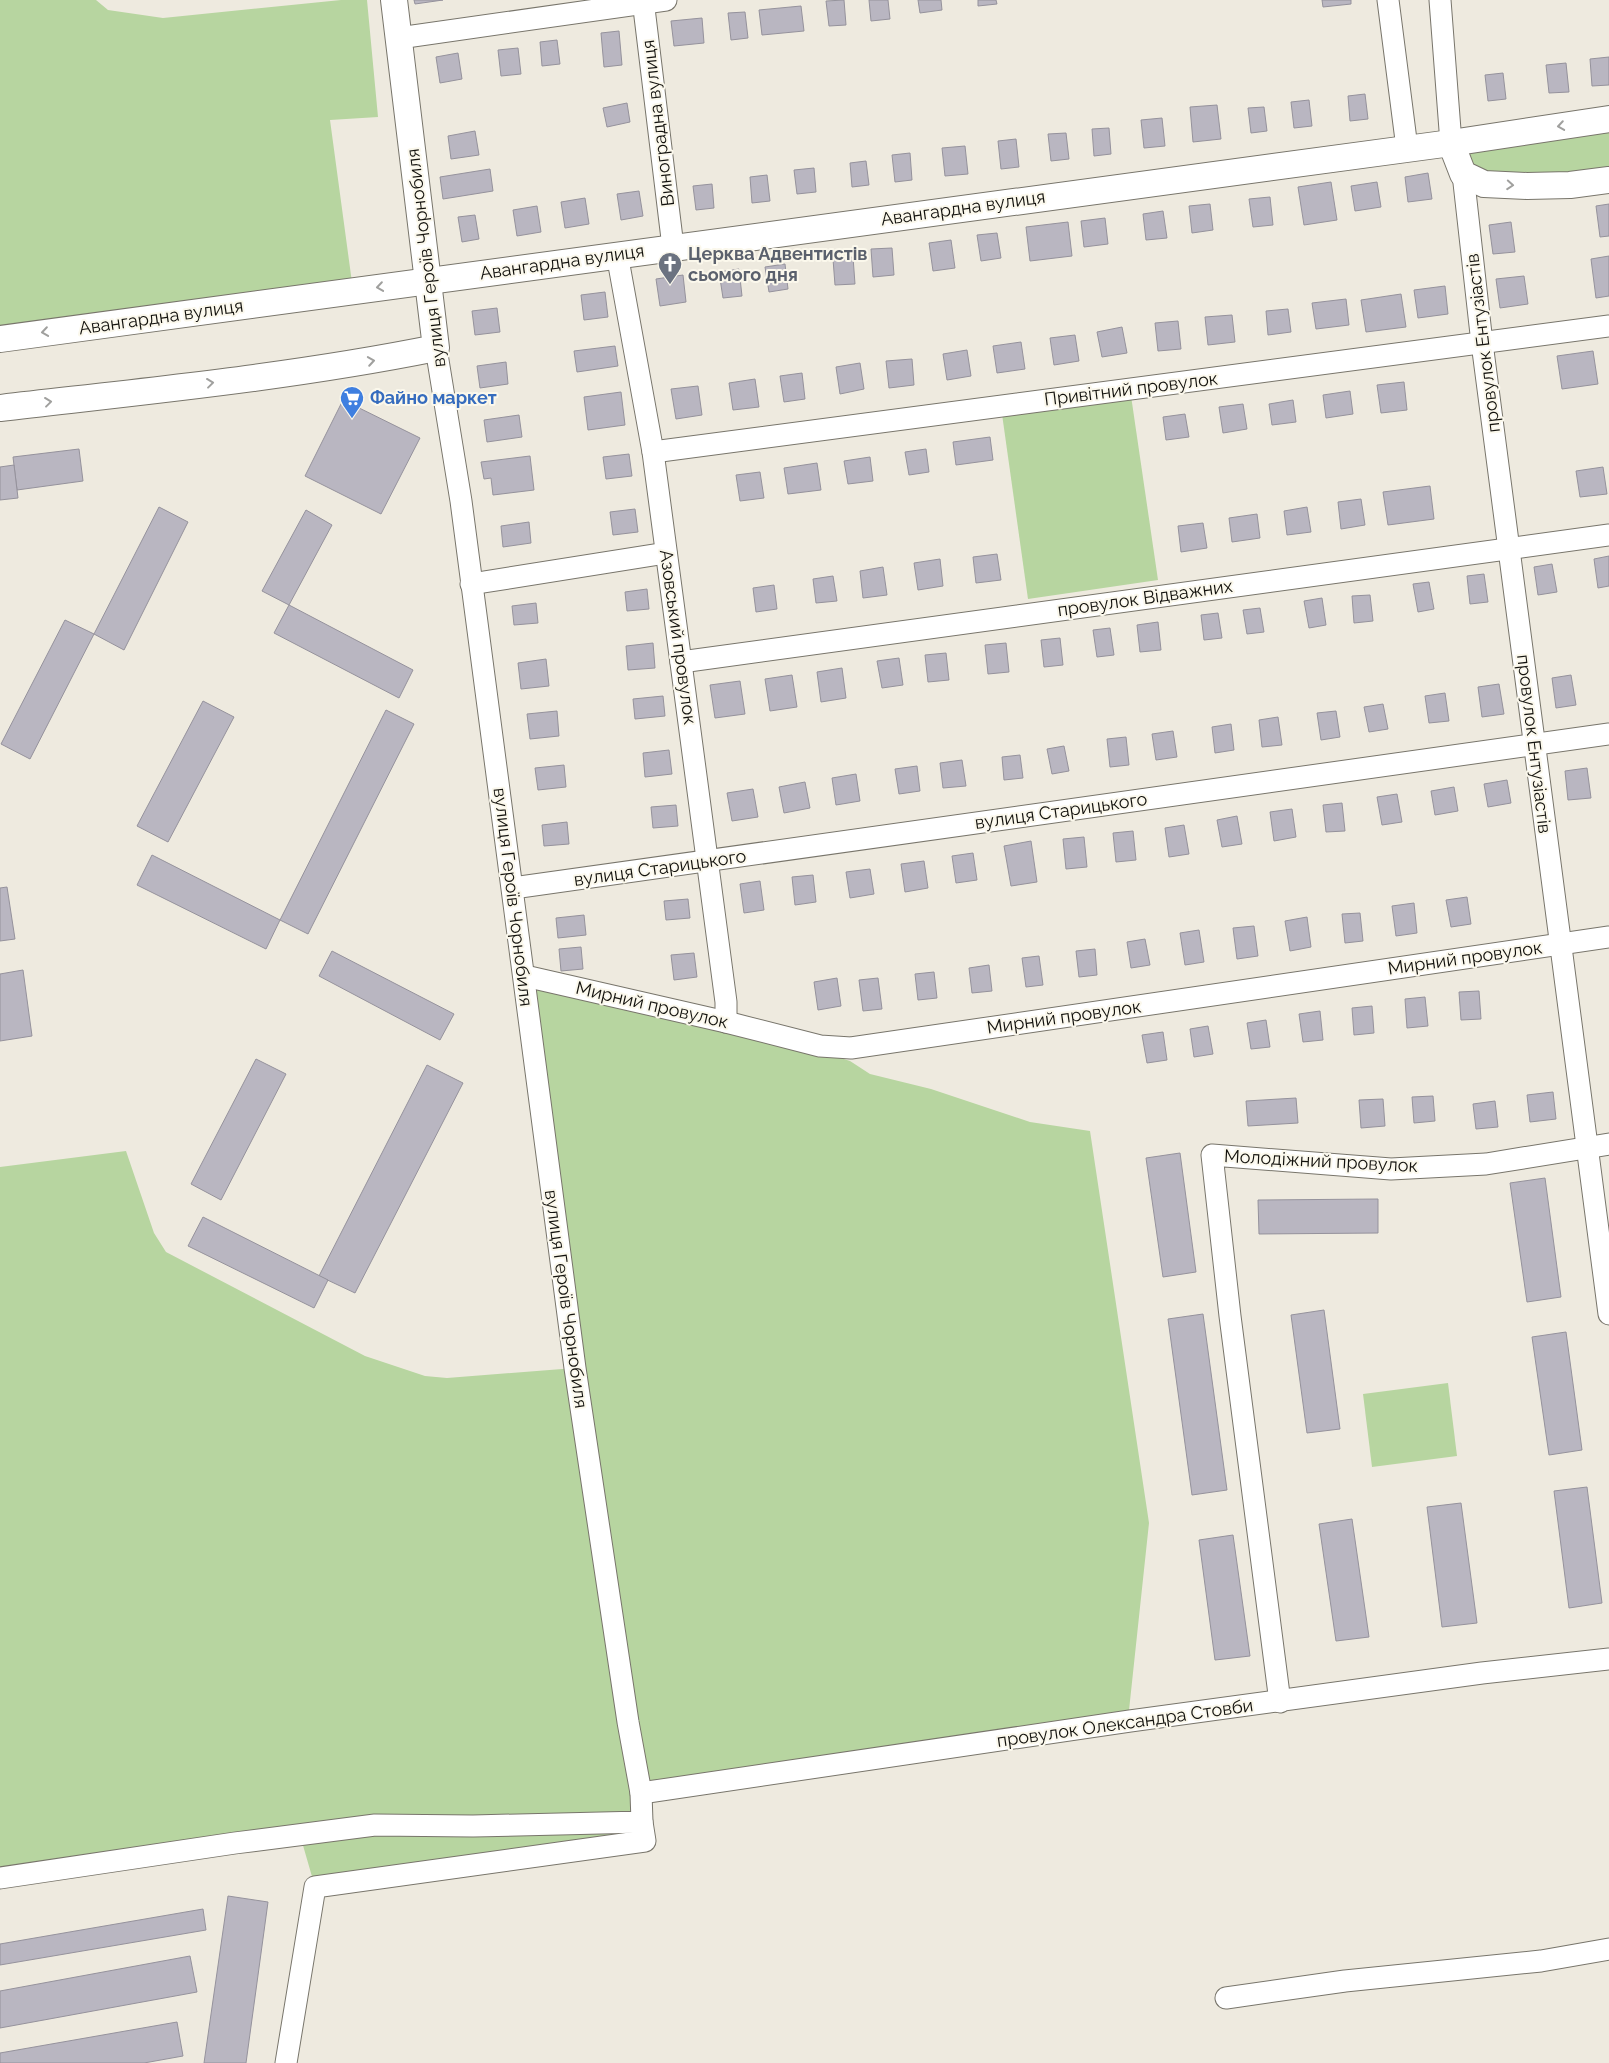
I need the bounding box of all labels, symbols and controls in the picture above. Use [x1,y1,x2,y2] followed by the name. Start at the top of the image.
[637,39,678,207] street label: Виноградна вулиця
[1556,120,1564,131] one-way arrow
[402,147,449,369] street label: вулиця Героїв Чорнобиля
[1506,180,1514,191] one-way arrow
[879,186,1046,229] street label: Авангардна вулиця
[478,240,645,283] street label: Авангардна вулиця
[688,243,868,285] place label: Церква Адвентистів сьомого дня
[657,251,683,285] church icon: Церква Адвентистів сьомого дня
[1461,252,1504,434] street label: провулок Ентузіастів
[375,281,384,291] one-way arrow
[77,295,244,338] street label: Авангардна вулиця
[41,327,49,337] one-way arrow
[366,356,375,366] one-way arrow
[1043,367,1219,410] street label: Привітний провулок
[206,378,214,389] one-way arrow
[339,385,365,419] supermarket icon: Файно маркет
[370,387,497,408] place label: Файно маркет
[45,397,53,408] one-way arrow
[656,548,701,726] street label: Азовський провулок
[1056,575,1234,620] street label: провулок Відважних
[1513,653,1556,835] street label: провулок Ентузіастів
[490,786,537,1008] street label: вулиця Героїв Чорнобиля
[973,788,1149,833] street label: вулиця Старицького
[572,845,748,890] street label: вулиця Старицького
[1386,936,1544,979] street label: Мирний провулок
[574,977,730,1032] street label: Мирний провулок
[985,995,1143,1038] street label: Мирний провулок
[1224,1145,1418,1176] street label: Молодіжний провулок
[541,1188,592,1409] street label: вулиця Героїв Чорнобиля
[995,1694,1254,1751] street label: провулок Олександра Стовби

